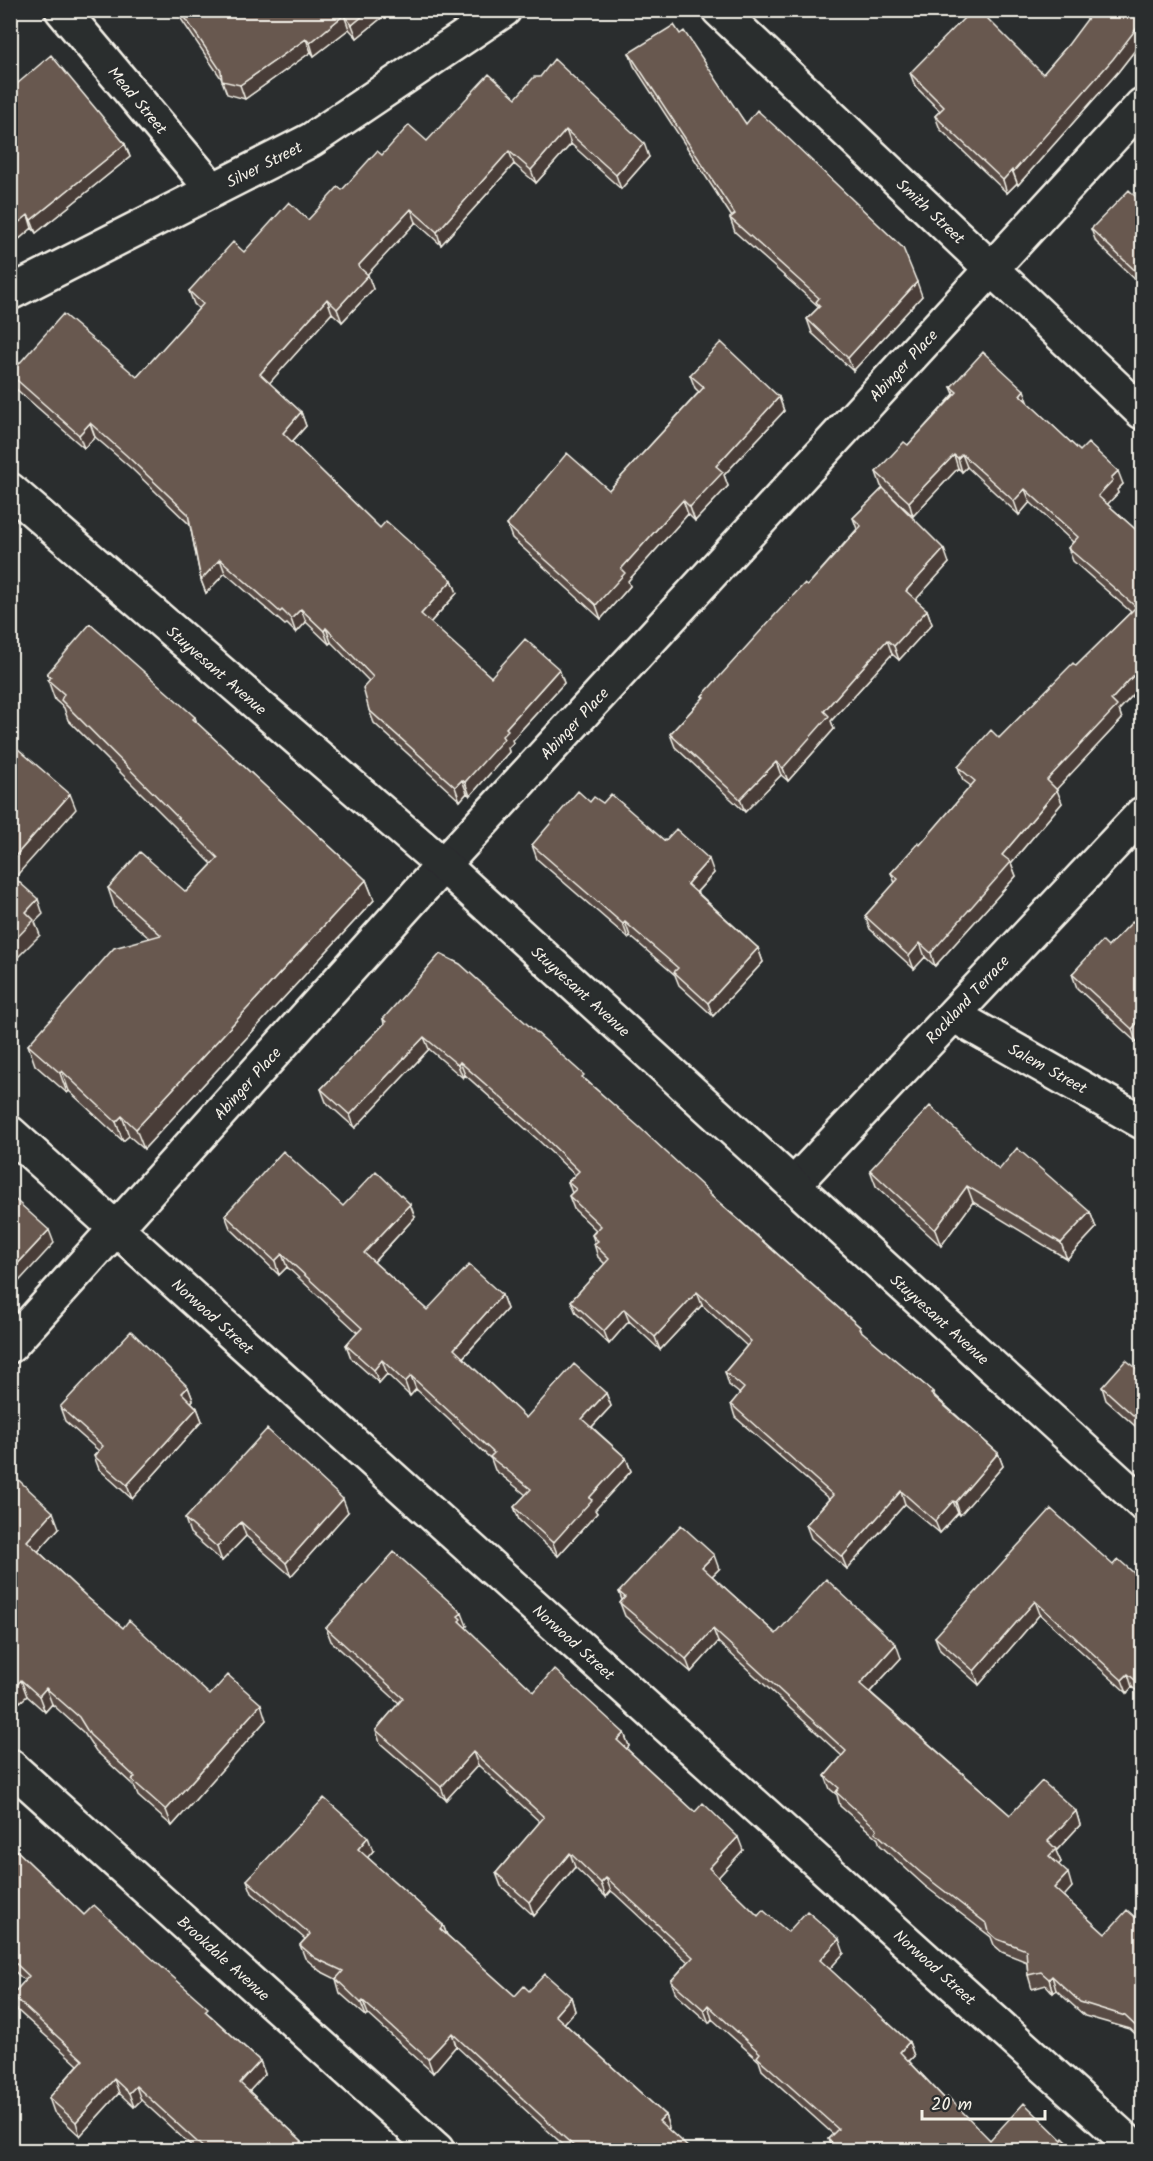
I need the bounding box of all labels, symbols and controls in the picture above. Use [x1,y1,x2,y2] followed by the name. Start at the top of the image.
[101,61,173,141] street label: Mead Street
[222,135,308,195] street label: Silver Street
[890,173,971,251] street label: Smith Street
[864,324,944,408] street label: Abinger Place
[160,620,272,722] street label: Stuyvesant Avenue
[535,682,615,766] street label: Abinger Place
[525,941,635,1044] street label: Stuyvesant Avenue
[920,950,1016,1050] street label: Rockland Terrace
[1003,1037,1092,1102] street label: Salem Street
[208,1042,288,1126] street label: Abinger Place
[884,1269,994,1372] street label: Stuyvesant Avenue
[165,1273,259,1362] street label: Norwood Street
[526,1599,620,1688] street label: Norwood Street
[171,1910,275,2008] street label: Brookdale Avenue
[887,1924,981,2013] street label: Norwood Street
[922,2083,1045,2121] scale bar
[931,2091,972,2120] text: 20 m

